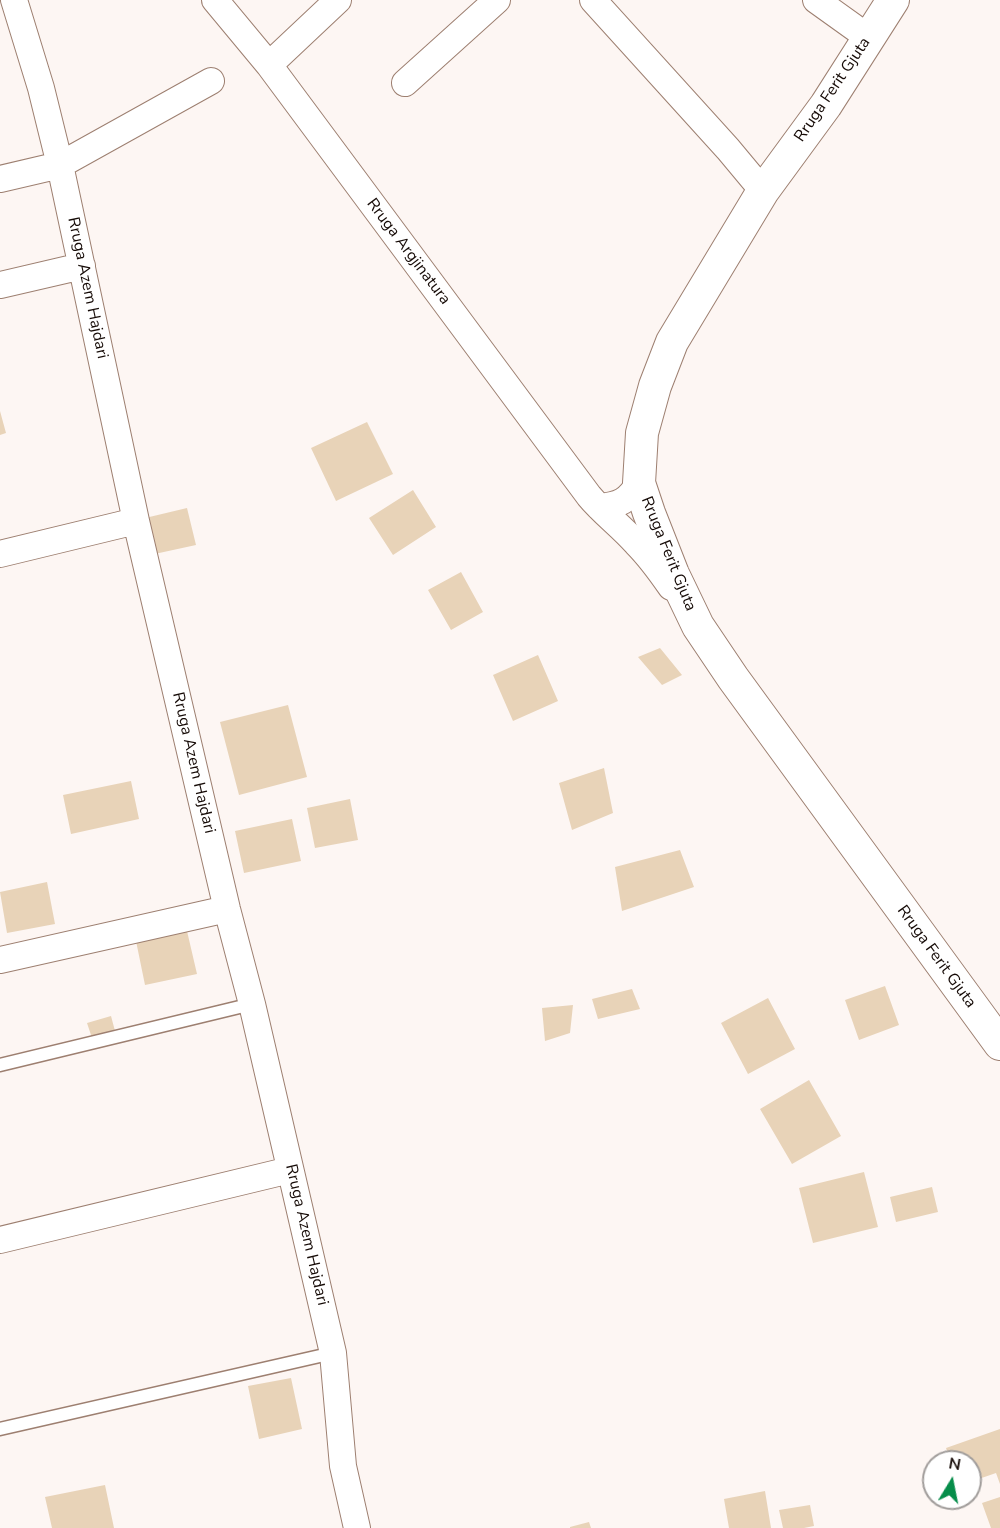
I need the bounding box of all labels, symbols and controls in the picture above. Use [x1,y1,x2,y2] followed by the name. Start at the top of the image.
[791,34,875,146] street label: Rruga Ferit Gjuta
[362,195,454,309] street label: Rruga Argjinatura
[63,215,111,361] street label: Rruga Azem Hajdari
[636,494,700,614] street label: Rruga Ferit Gjuta
[167,691,219,835] street label: Rruga Azem Hajdari
[892,902,980,1012] street label: Rruga Ferit Gjuta
[280,1163,332,1307] street label: Rruga Azem Hajdari
[922,1450,982,1510] north arrow
[947,1452,963,1476] text: N

